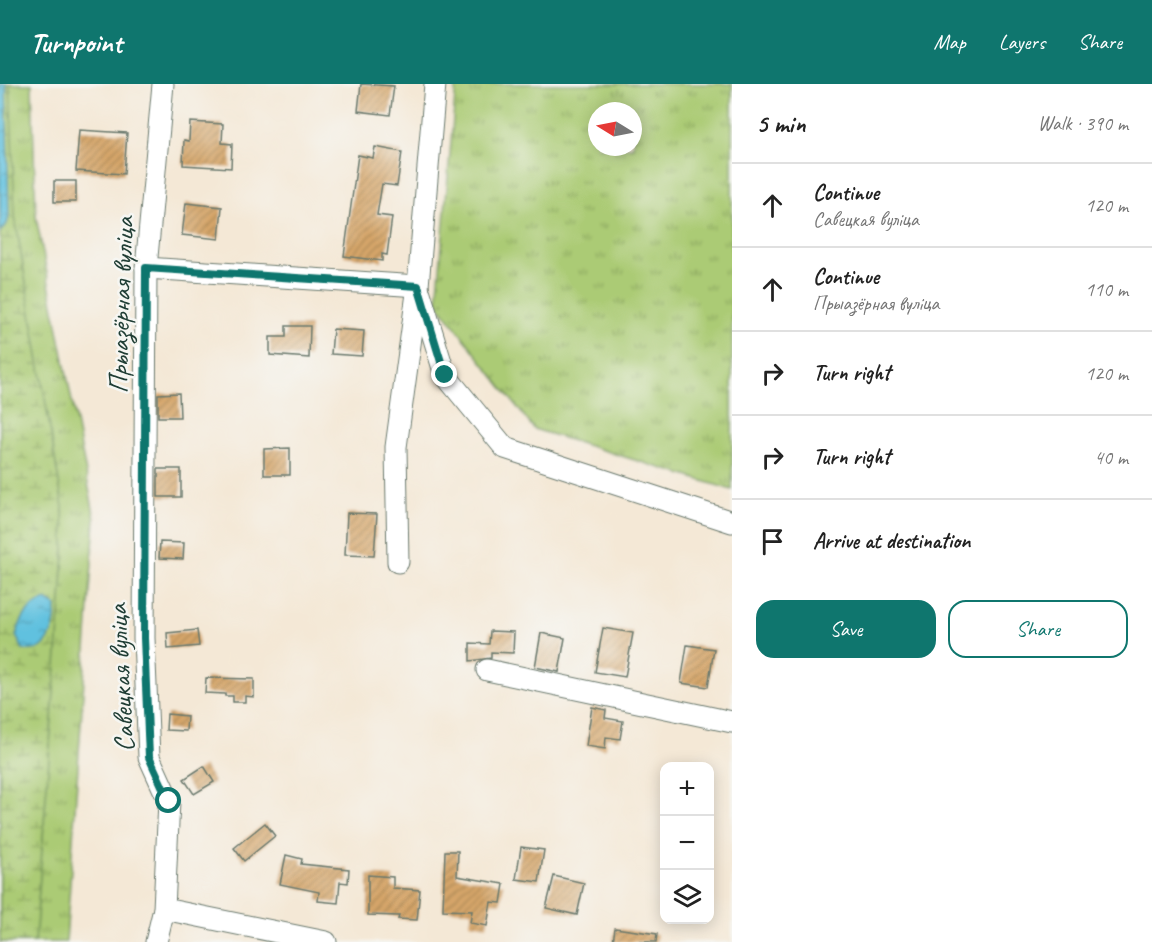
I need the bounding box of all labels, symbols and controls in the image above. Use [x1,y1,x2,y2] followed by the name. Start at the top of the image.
[30,25,122,60] text: Turnpoint
[933,29,966,55] text: Map
[999,29,1045,55] text: Layers
[1078,29,1122,55] text: Share
[588,102,642,156] north arrow
[756,107,805,140] text: 5 min
[1038,111,1128,136] text: Walk · 390 m
[813,179,879,207] text: Continue
[756,189,789,222] icon: ahead
[1085,193,1128,218] text: 120 m
[813,207,919,232] text: Савецкая вуліца
[100,214,142,394] street label: Прыазёрная вуліца
[813,263,879,291] text: Continue
[756,273,789,306] icon: ahead
[1085,277,1128,302] text: 110 m
[813,291,939,316] text: Прыазёрная вуліца
[756,357,789,390] icon: right
[813,359,890,387] text: Turn right
[431,361,457,387] route end
[1085,361,1128,386] text: 120 m
[756,441,789,474] icon: right
[813,443,890,471] text: Turn right
[1094,445,1128,470] text: 40 m
[756,525,789,558] icon: arrive
[813,527,970,555] text: Arrive at destination
[756,600,936,658] button: Save
[948,600,1128,658] button: Share
[99,601,142,753] street label: Савецкая вуліца
[660,762,714,924] map controls
[660,762,714,816] button: +
[155,787,181,813] route start
[660,816,714,870] button: −
[660,870,714,924] button: layers

